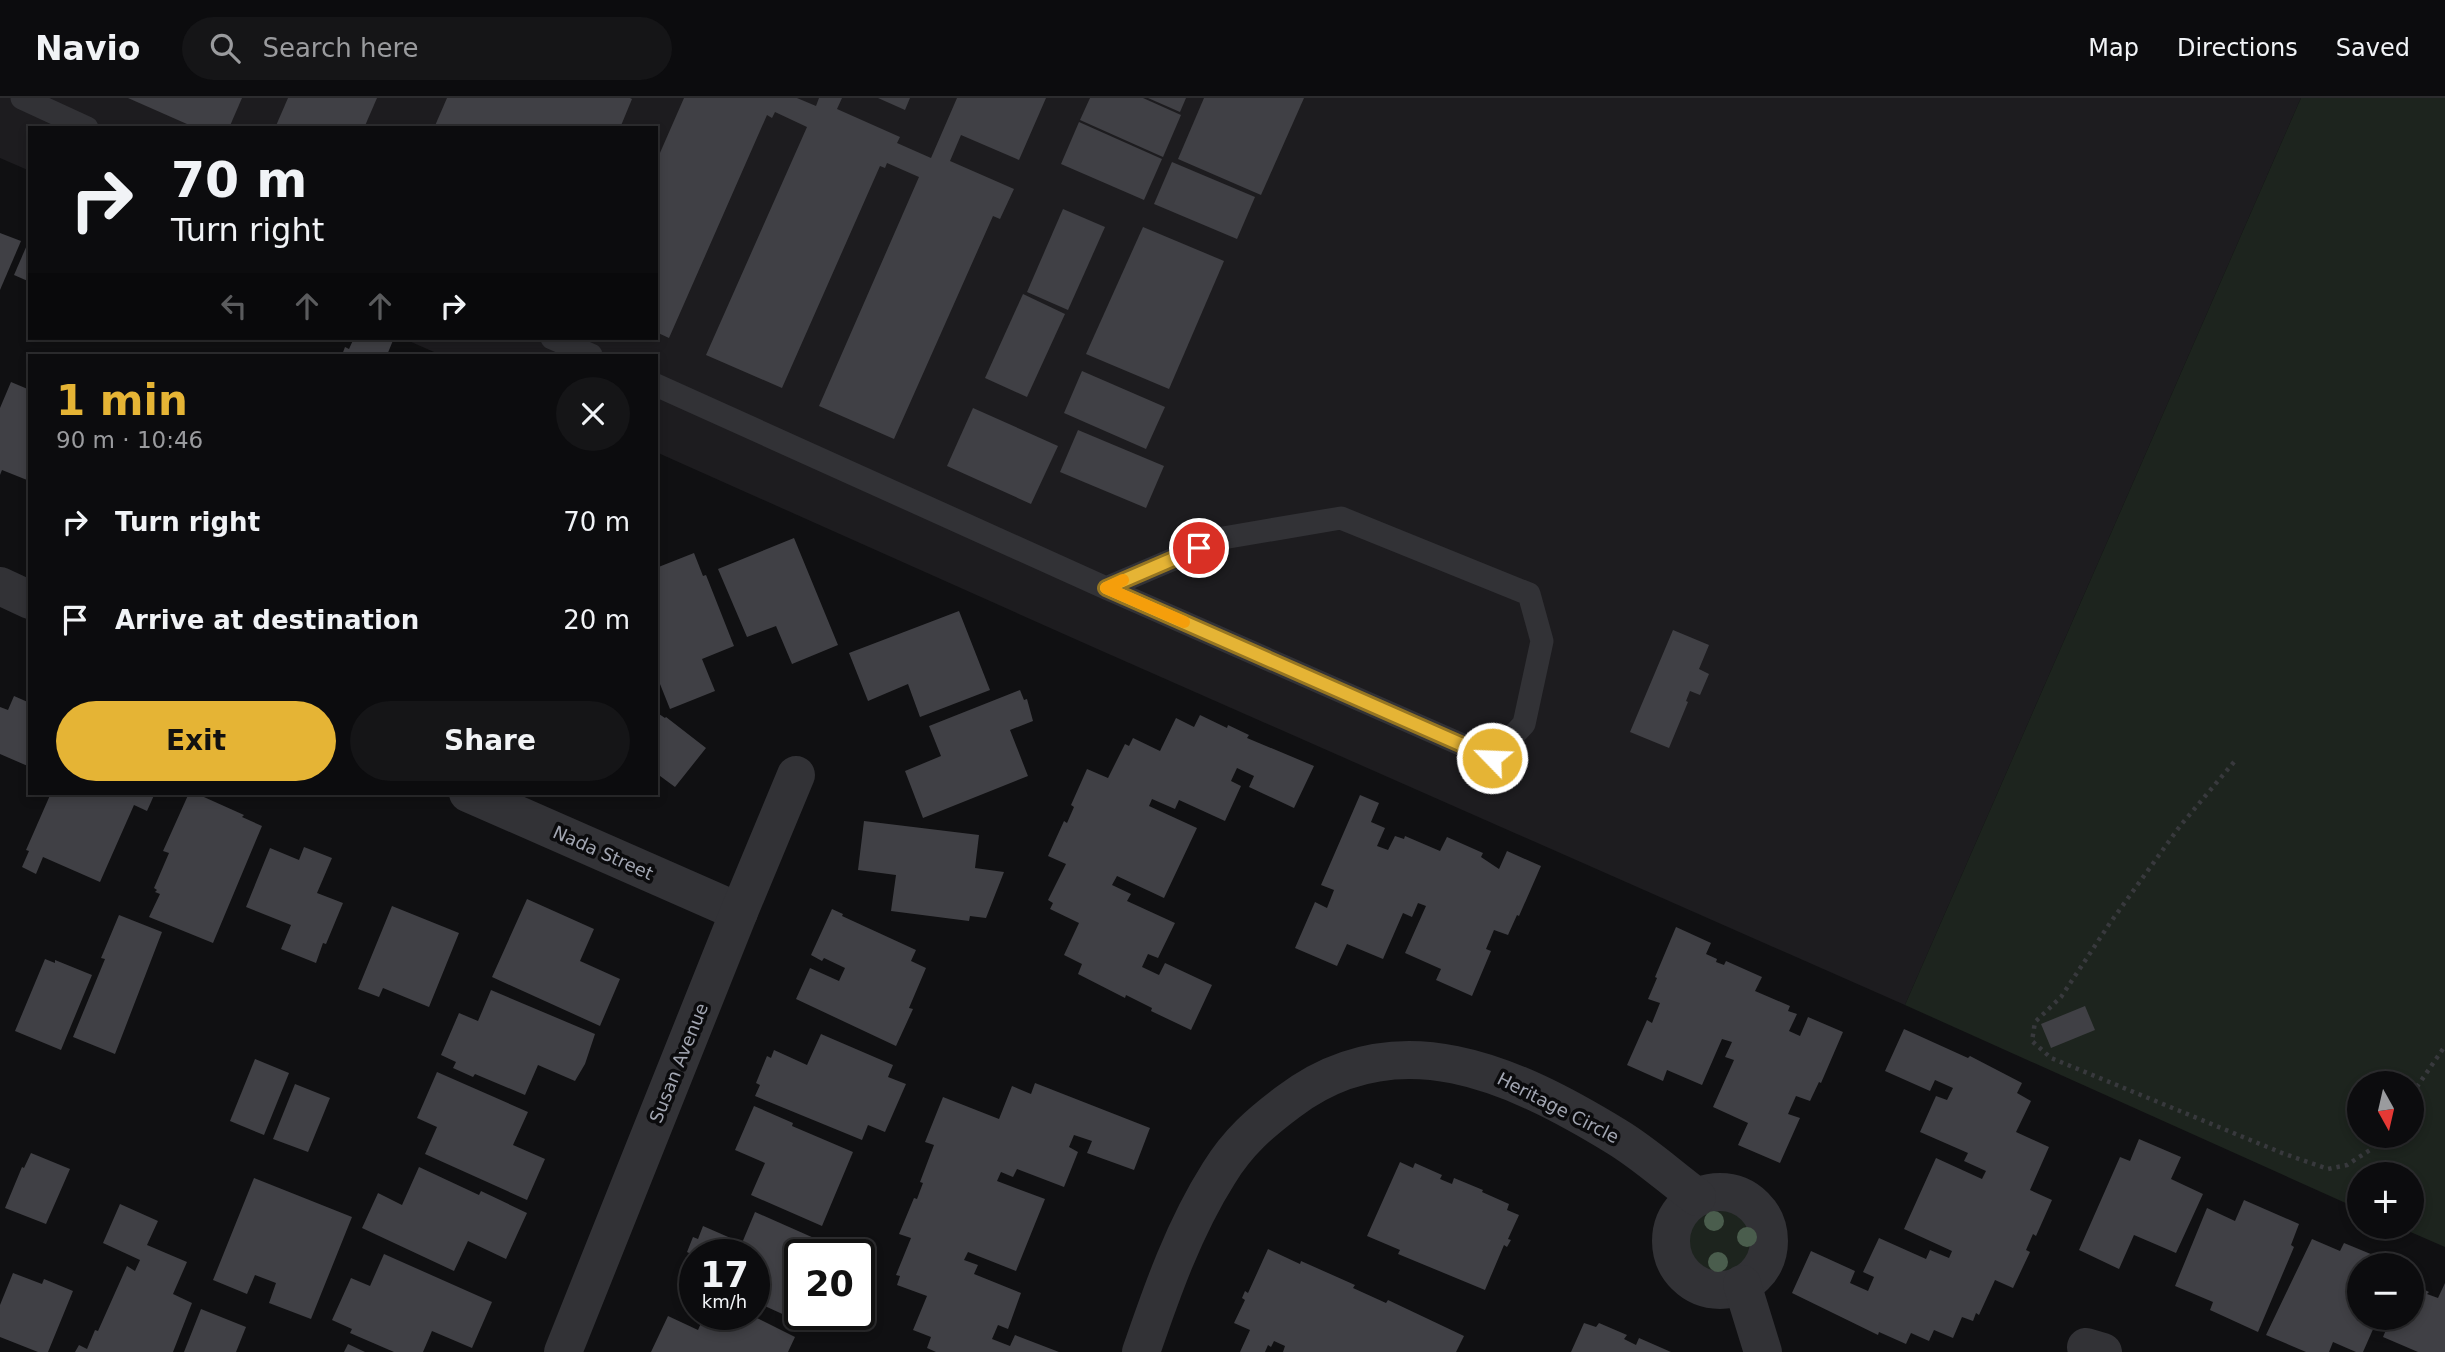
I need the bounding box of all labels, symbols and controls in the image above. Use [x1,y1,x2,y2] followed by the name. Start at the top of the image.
[182,17,672,80] search box
[35,29,140,68] text: Navio
[206,29,244,67] icon: search
[262,33,419,63] text: Search here
[2088,34,2139,62] text: Map
[2177,34,2298,62] text: Directions
[2336,34,2410,62] text: Saved
[171,152,307,209] text: 70 m
[56,154,147,245] icon: right
[171,211,324,249] text: Turn right
[215,287,253,325] icon: left
[288,287,326,325] icon: ahead
[361,287,399,325] icon: ahead
[434,287,472,325] icon: right
[56,376,188,425] text: 1 min
[556,377,630,451] button: close
[56,427,203,453] text: 90 m · 10:46
[56,503,94,541] icon: right
[115,507,260,537] text: Turn right
[563,507,630,537] text: 70 m
[1169,518,1229,578] pin
[1180,529,1218,567] icon: arrive
[56,601,94,639] icon: arrive
[115,605,419,635] text: Arrive at destination
[563,605,630,635] text: 20 m
[56,701,336,781] button: Exit
[350,701,630,781] button: Share
[1455,721,1529,795] position arrow
[550,821,657,884] street label: Nada Street
[645,1000,712,1126] street label: Susan Avenue
[1494,1068,1623,1147] street label: Heritage Circle
[2347,1071,2424,1148] north arrow
[2347,1071,2424,1330] map controls
[2347,1162,2424,1239] button: +
[784,1239,875,1330] speed limit sign: 20
[2347,1253,2424,1330] button: −
[700,1255,749,1295] text: 17
[702,1291,747,1312] text: km/h

